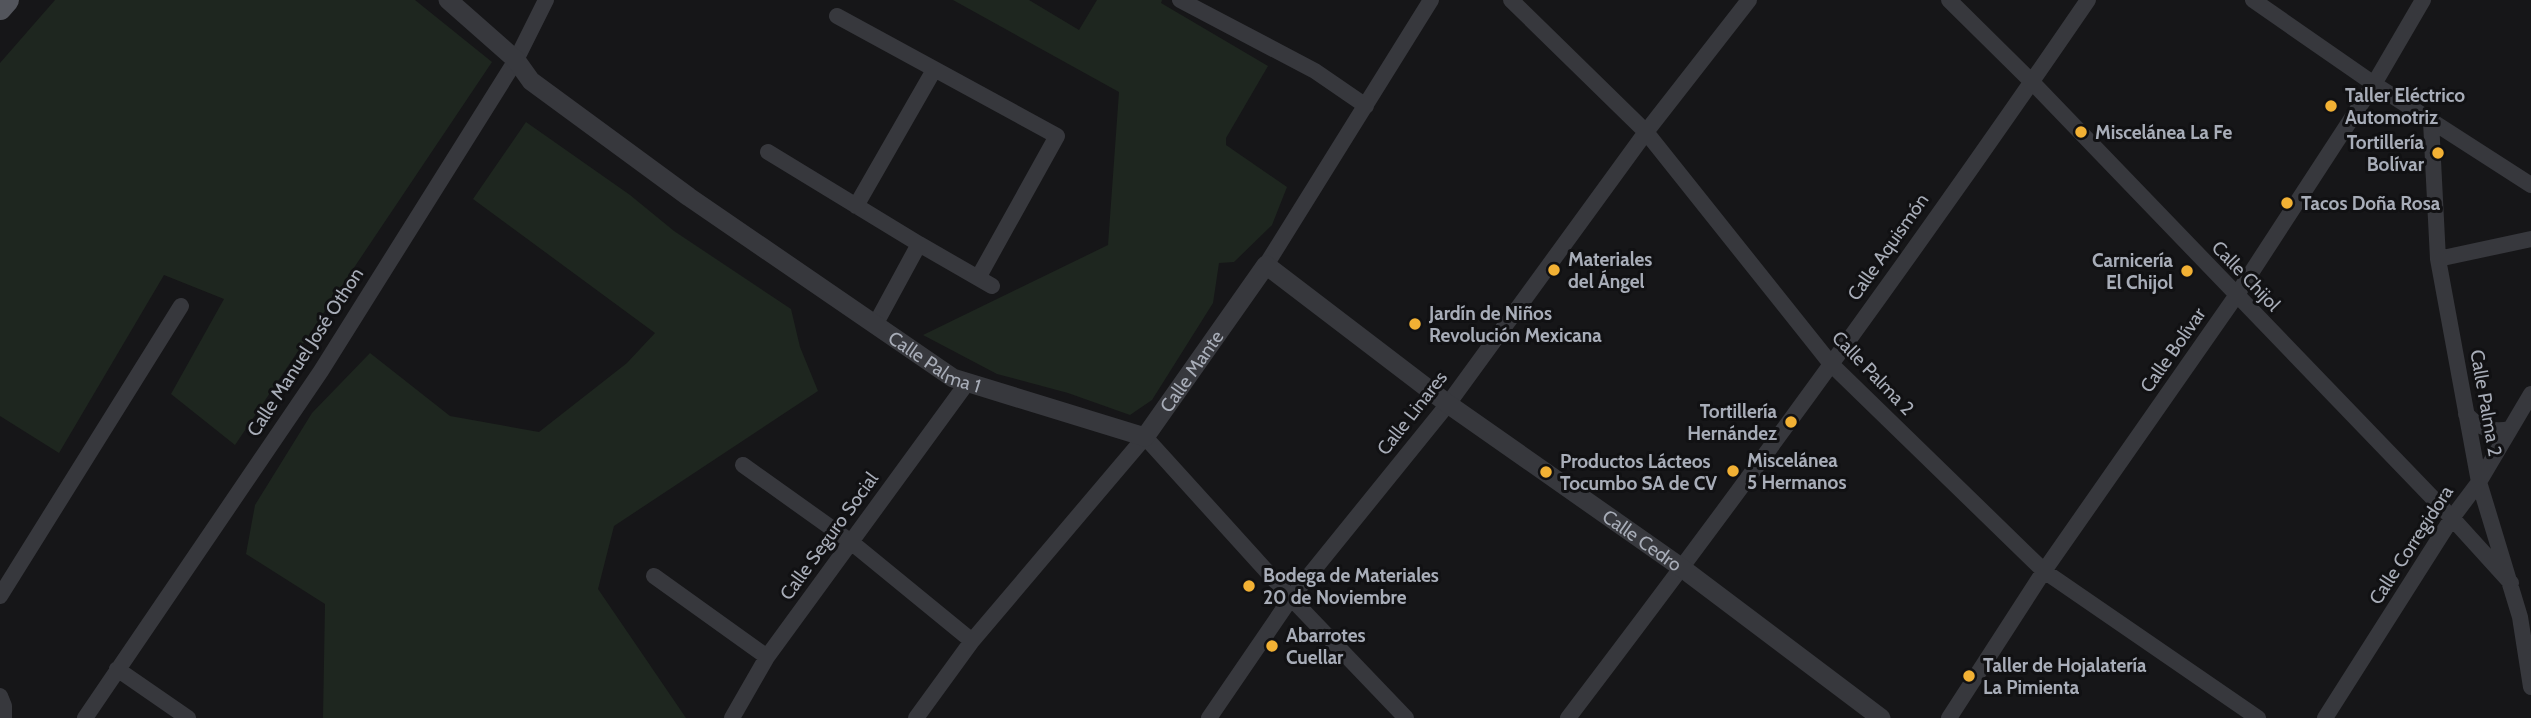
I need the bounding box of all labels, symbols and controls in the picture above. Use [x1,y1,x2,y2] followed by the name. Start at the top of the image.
[2345,84,2465,129] place label: Taller Eléctrico Automotriz
[2323,98,2339,114] marker: Taller Eléctrico Automotriz
[2095,121,2233,144] place label: Miscelánea La Fe
[2073,124,2089,140] marker: Miscelánea La Fe
[2347,131,2425,176] place label: Tortillería Bolívar
[2430,145,2446,161] marker: Tortillería Bolívar
[1843,189,1933,305] street label: Calle Aquismón
[2301,192,2441,215] place label: Tacos Doña Rosa
[2279,195,2295,211] marker: Tacos Doña Rosa
[2207,236,2285,316] street label: Calle Chijol
[1568,248,1652,293] place label: Materiales del Ángel
[2092,249,2174,294] place label: Carnicería El Chijol
[1546,262,1562,278] marker: Materiales del Ángel
[242,263,368,441] street label: Calle Manuel José Othon
[2179,263,2195,279] marker: Carnicería El Chijol
[1428,302,1602,347] place label: Jardín de Niños Revolución Mexicana
[2135,303,2211,397] street label: Calle Bolívar
[1407,316,1423,332] marker: Jardín de Niños Revolución Mexicana
[884,326,984,397] street label: Calle Palma 1
[1155,326,1228,416] street label: Calle Mante
[1827,326,1919,420] street label: Calle Palma 2
[2465,348,2507,458] street label: Calle Palma 2
[1372,366,1452,460] street label: Calle Linares
[1687,400,1778,445] place label: Tortillería Hernández
[1783,414,1799,430] marker: Tortillería Hernández
[1747,449,1846,494] place label: Miscelánea 5 Hermanos
[1560,450,1717,495] place label: Productos Lácteos Tocumbo SA de CV
[1725,463,1741,479] marker: Miscelánea 5 Hermanos
[1538,464,1554,480] marker: Productos Lácteos Tocumbo SA de CV
[775,467,883,604] street label: Calle Seguro Social
[2364,481,2458,609] street label: Calle Corregidora
[1598,504,1686,576] street label: Calle Cedro
[1263,564,1439,609] place label: Bodega de Materiales 20 de Noviembre
[1241,578,1257,594] marker: Bodega de Materiales 20 de Noviembre
[1286,624,1366,669] place label: Abarrotes Cuellar
[1264,638,1280,654] marker: Abarrotes Cuellar
[1983,654,2147,699] place label: Taller de Hojalatería La Pimienta
[1961,668,1977,684] marker: Taller de Hojalatería La Pimienta

